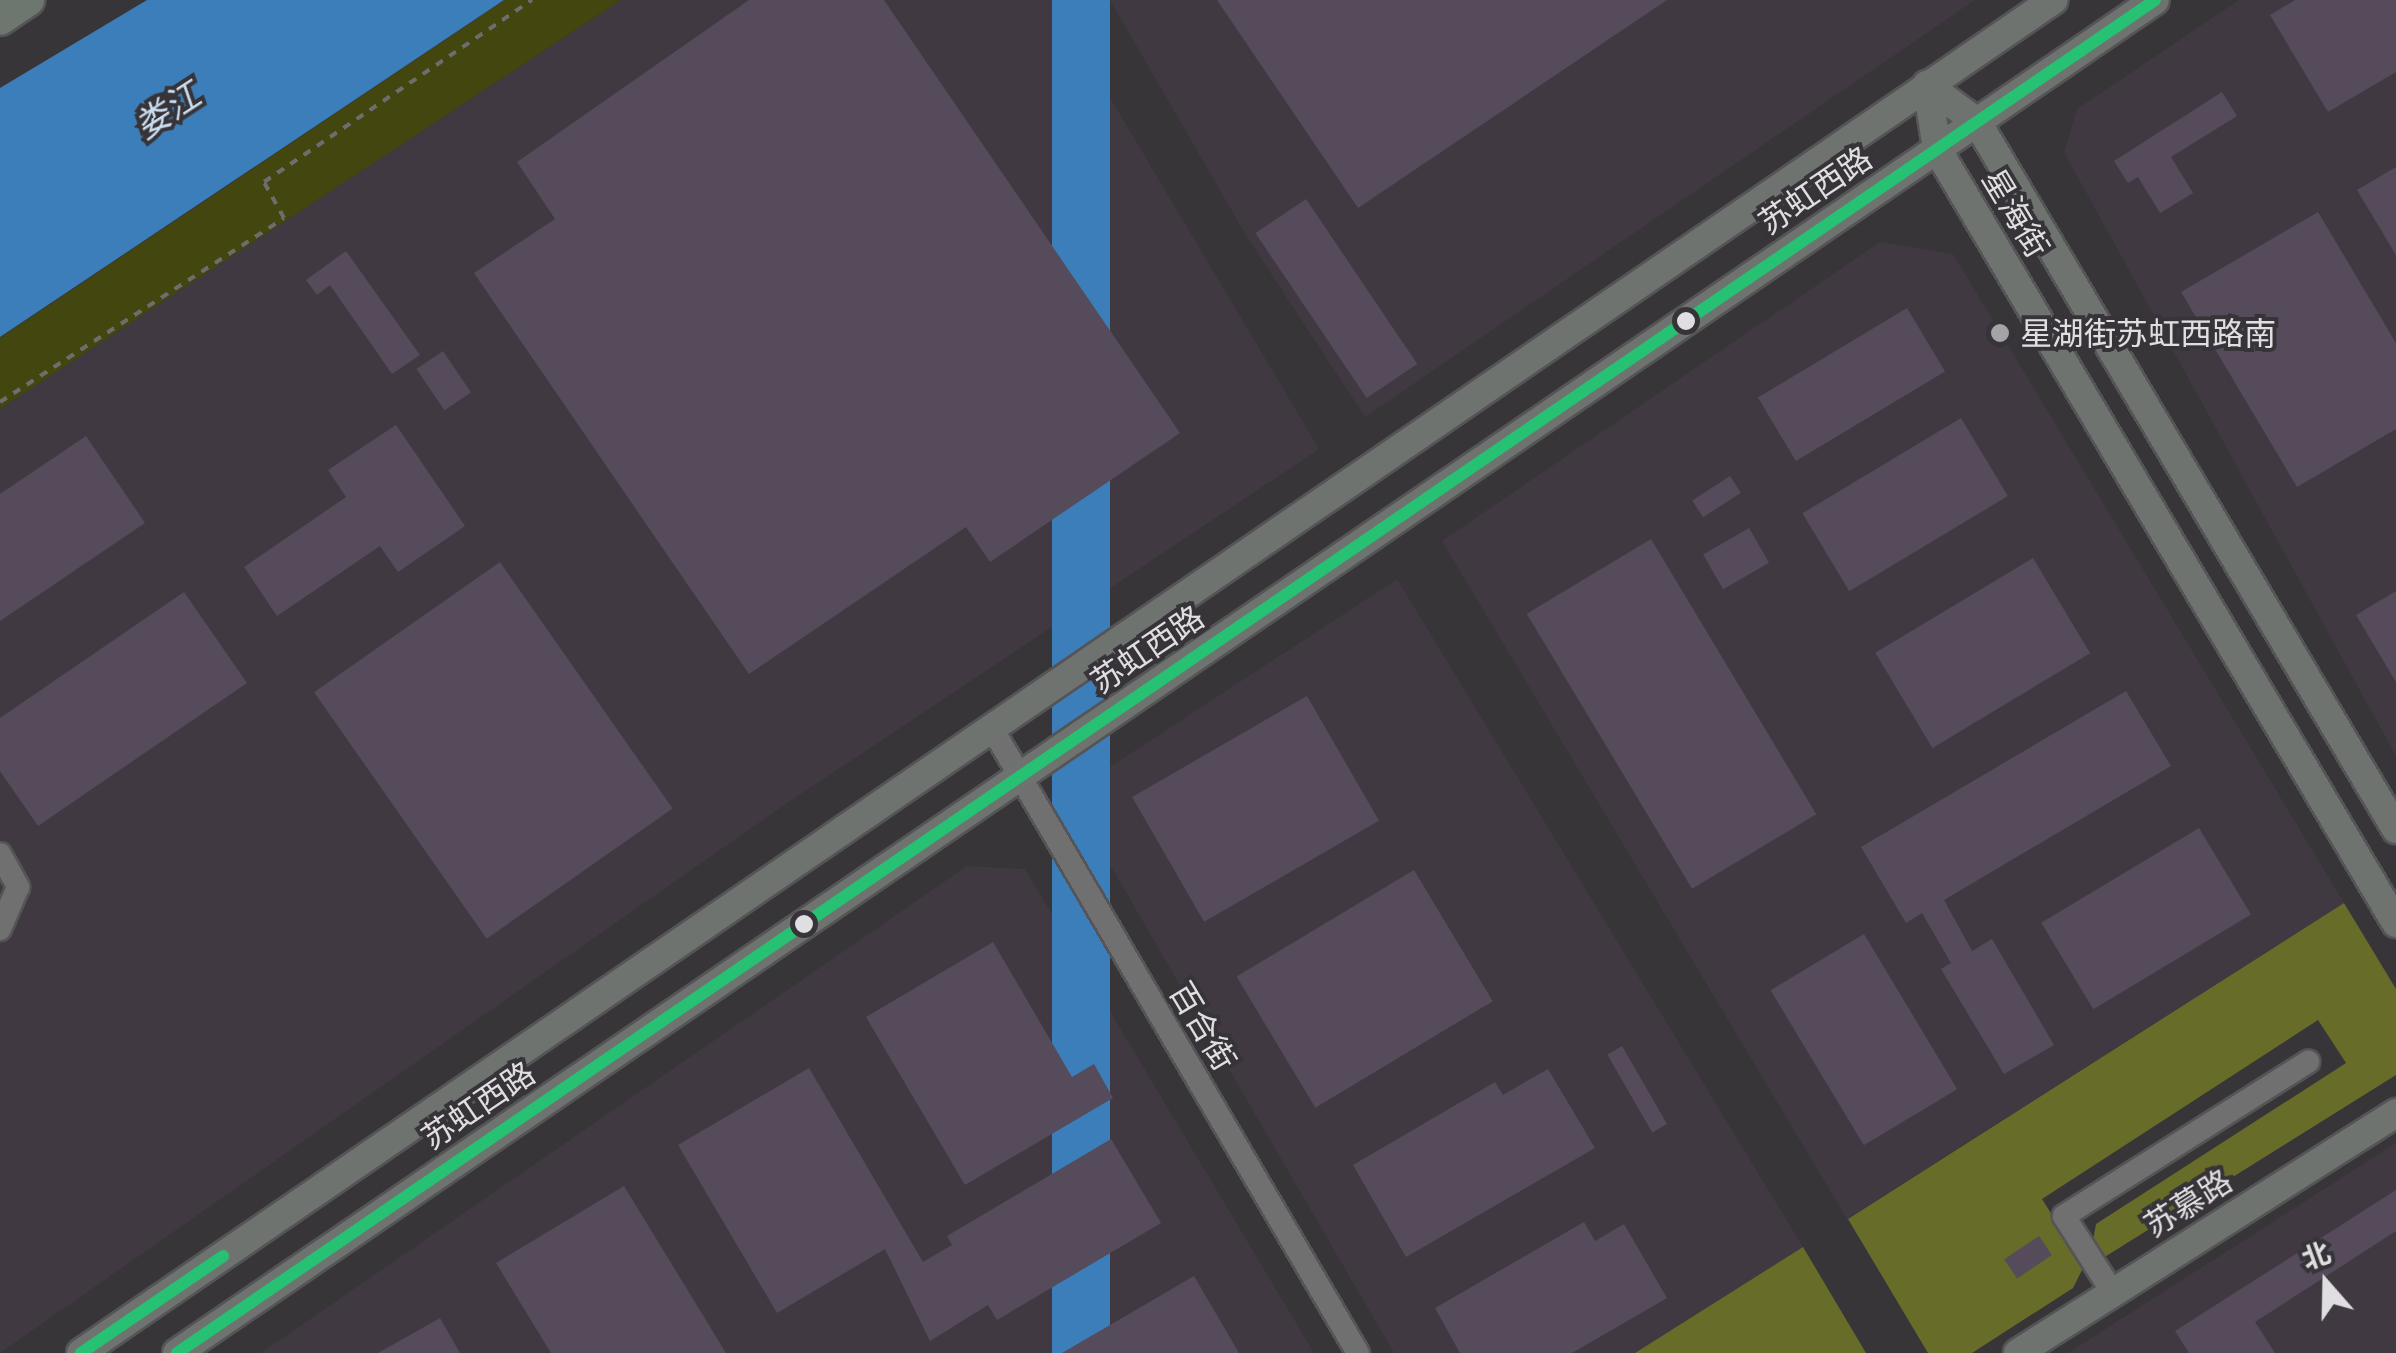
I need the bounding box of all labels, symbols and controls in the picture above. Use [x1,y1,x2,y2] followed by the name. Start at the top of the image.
[126,73,208,147] water label: 娄江
[1751,138,1879,242] street label: 苏虹西路
[1975,162,2057,264] street label: 星海街
[1676,311,1696,331] unlabelled marker
[2020,314,2276,352] place label: 星湖街苏虹西路南
[1989,322,2011,344] marker: 星湖街苏虹西路南
[1083,597,1211,701] street label: 苏虹西路
[794,914,814,934] unlabelled marker
[1162,975,1244,1077] street label: 百合街
[414,1053,542,1157] street label: 苏虹西路
[2137,1161,2239,1245] street label: 苏慕路
[2296,1232,2335,1277] text: 北
[2276,1233,2376,1333] north arrow

